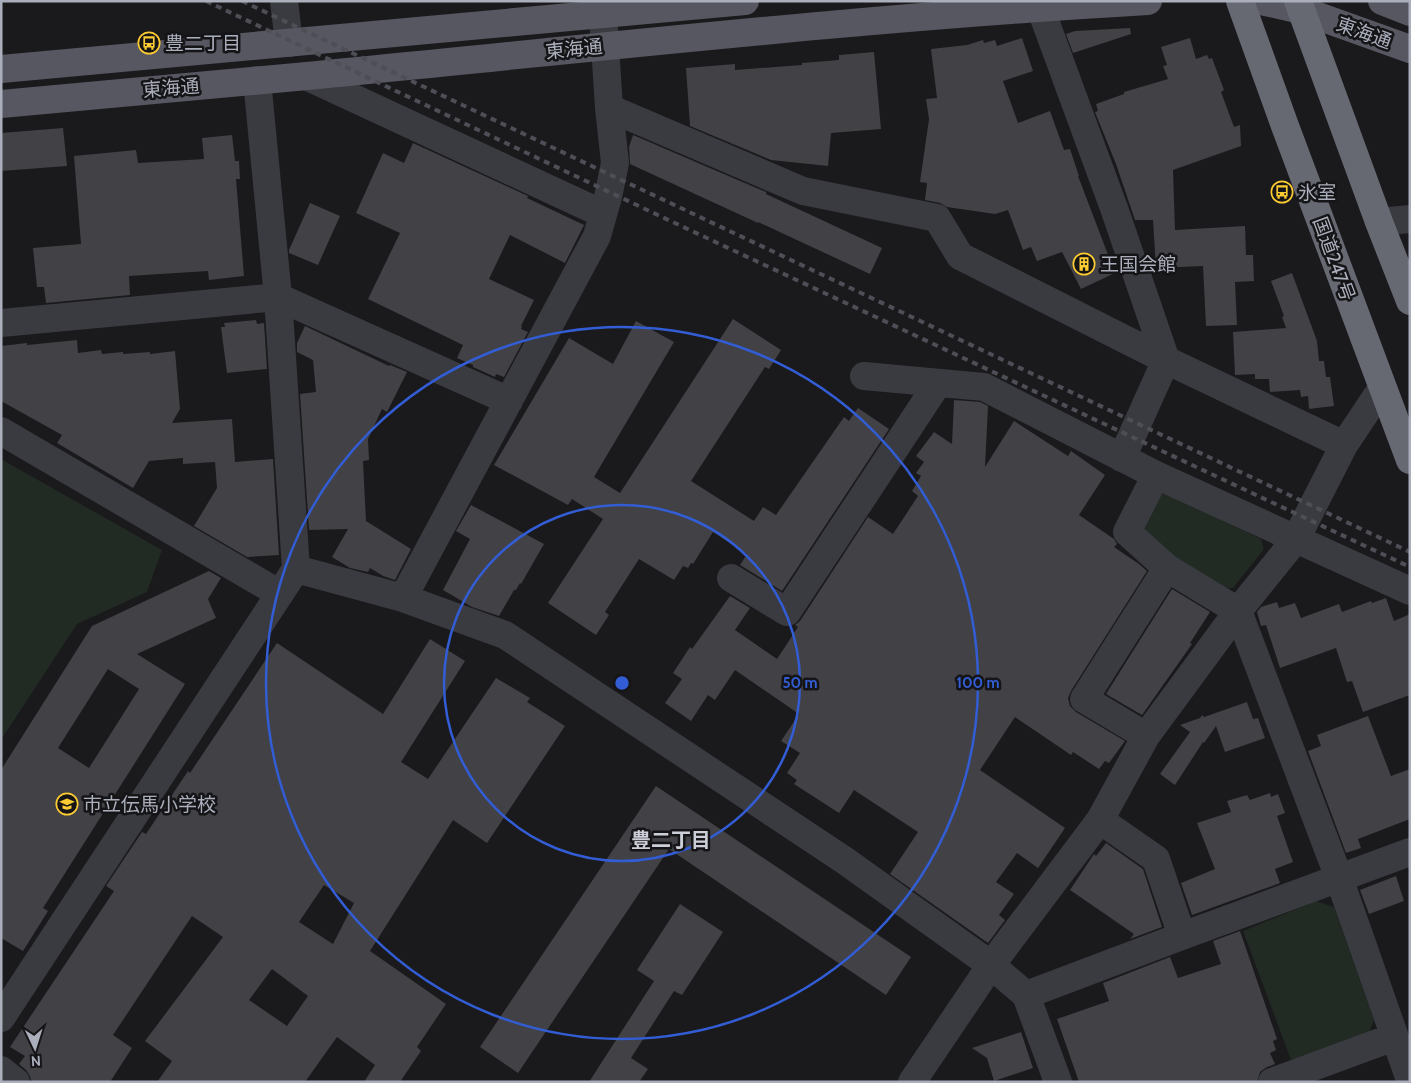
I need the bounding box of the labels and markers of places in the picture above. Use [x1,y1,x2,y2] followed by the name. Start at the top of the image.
[137,31,161,55] bus stop icon: 豊二丁目
[165,32,241,55] place label: 豊二丁目
[1270,180,1294,204] bus stop icon: 氷室
[1298,181,1336,204] place label: 氷室
[1072,252,1096,276] building icon: 王国会館
[1100,253,1176,276] place label: 王国会館
[613,674,631,692] centre of rings
[55,792,79,816] school or university icon: 市立伝馬小学校
[83,793,216,816] place label: 市立伝馬小学校

